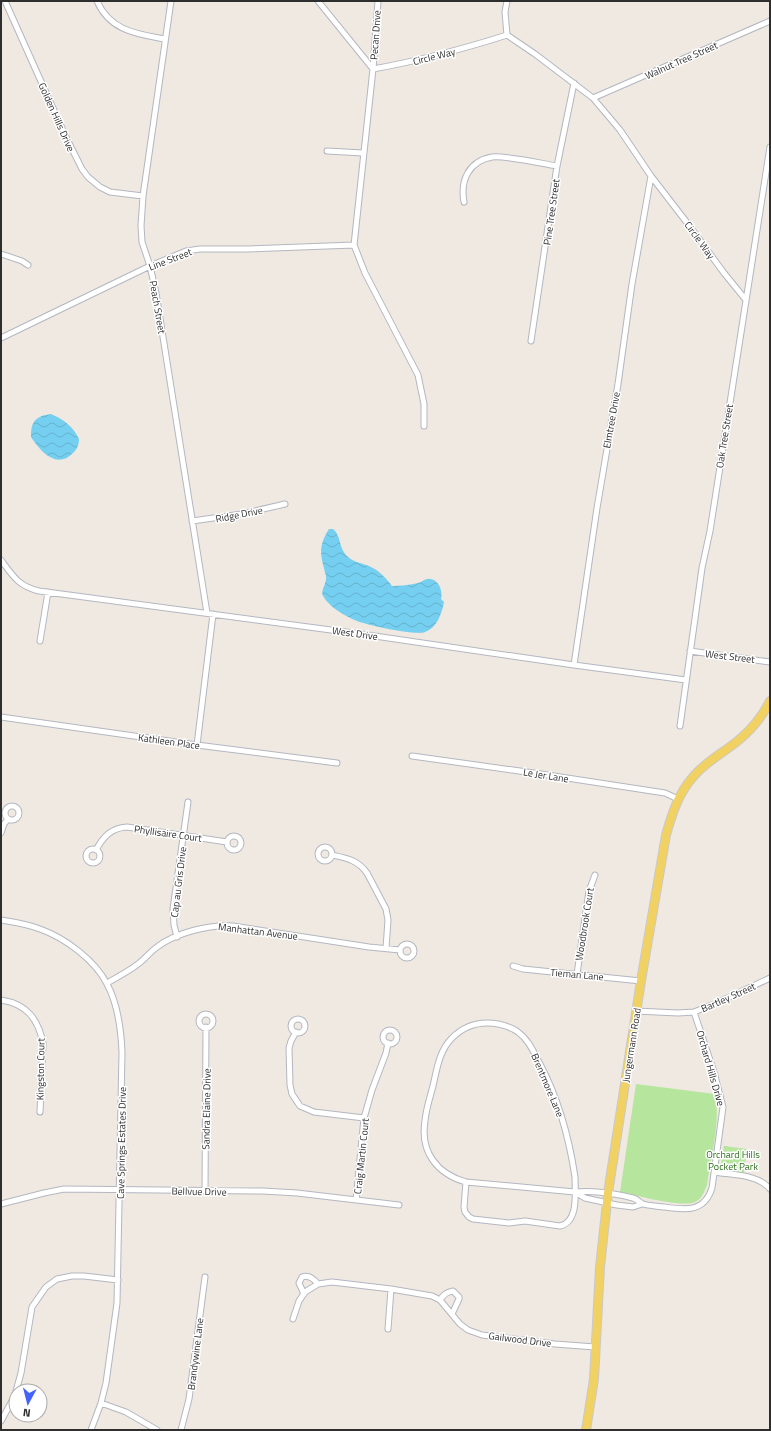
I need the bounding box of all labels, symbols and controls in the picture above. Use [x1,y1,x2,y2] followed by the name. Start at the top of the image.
[366,10,385,60] street label: Pecan Drive
[642,37,720,83] street label: Walnut Tree Street
[411,44,457,69] street label: Circle Way
[35,80,78,154] street label: Golden Hills Drive
[539,178,564,246] street label: Pine Tree Street
[681,218,719,262] street label: Circle Way
[146,244,195,275] street label: Line Street
[145,279,170,335] street label: Peach Street
[599,391,624,450] street label: Elmtree Drive
[712,403,737,469] street label: Oak Tree Street
[214,503,264,526] street label: Ridge Drive
[331,623,379,644] street label: West Drive
[704,646,756,667] street label: West Street
[137,730,201,753] street label: Kathleen Place
[522,765,570,786] street label: Le Jer Lane
[133,821,203,846] street label: Phyllisaire Court
[167,846,190,918] street label: Cap au Gris Drive
[571,886,598,962] street label: Woodbrook Court
[217,919,299,944] street label: Manhattan Avenue
[550,965,604,984] street label: Tieman Lane
[699,979,758,1016] street label: Bartley Street
[618,1007,645,1083] street label: Jungermann Road
[693,1029,728,1108] street label: Orchard Hills Drive
[32,1037,49,1100] street label: Kingston Court
[527,1051,568,1119] street label: Brentmore Lane
[198,1068,215,1150] street label: Sandra Elaine Drive
[113,1087,130,1199] street label: Cave Springs Estates Drive
[350,1117,373,1195] street label: Craig Martin Court
[706,1147,760,1174] park label: Orchard Hills Pocket Park
[171,1184,227,1199] street label: Bellvue Drive
[184,1317,207,1391] street label: Brandywine Lane
[488,1328,552,1351] street label: Gailwood Drive
[8,1383,48,1423] north arrow
[22,1405,32,1421] text: N

